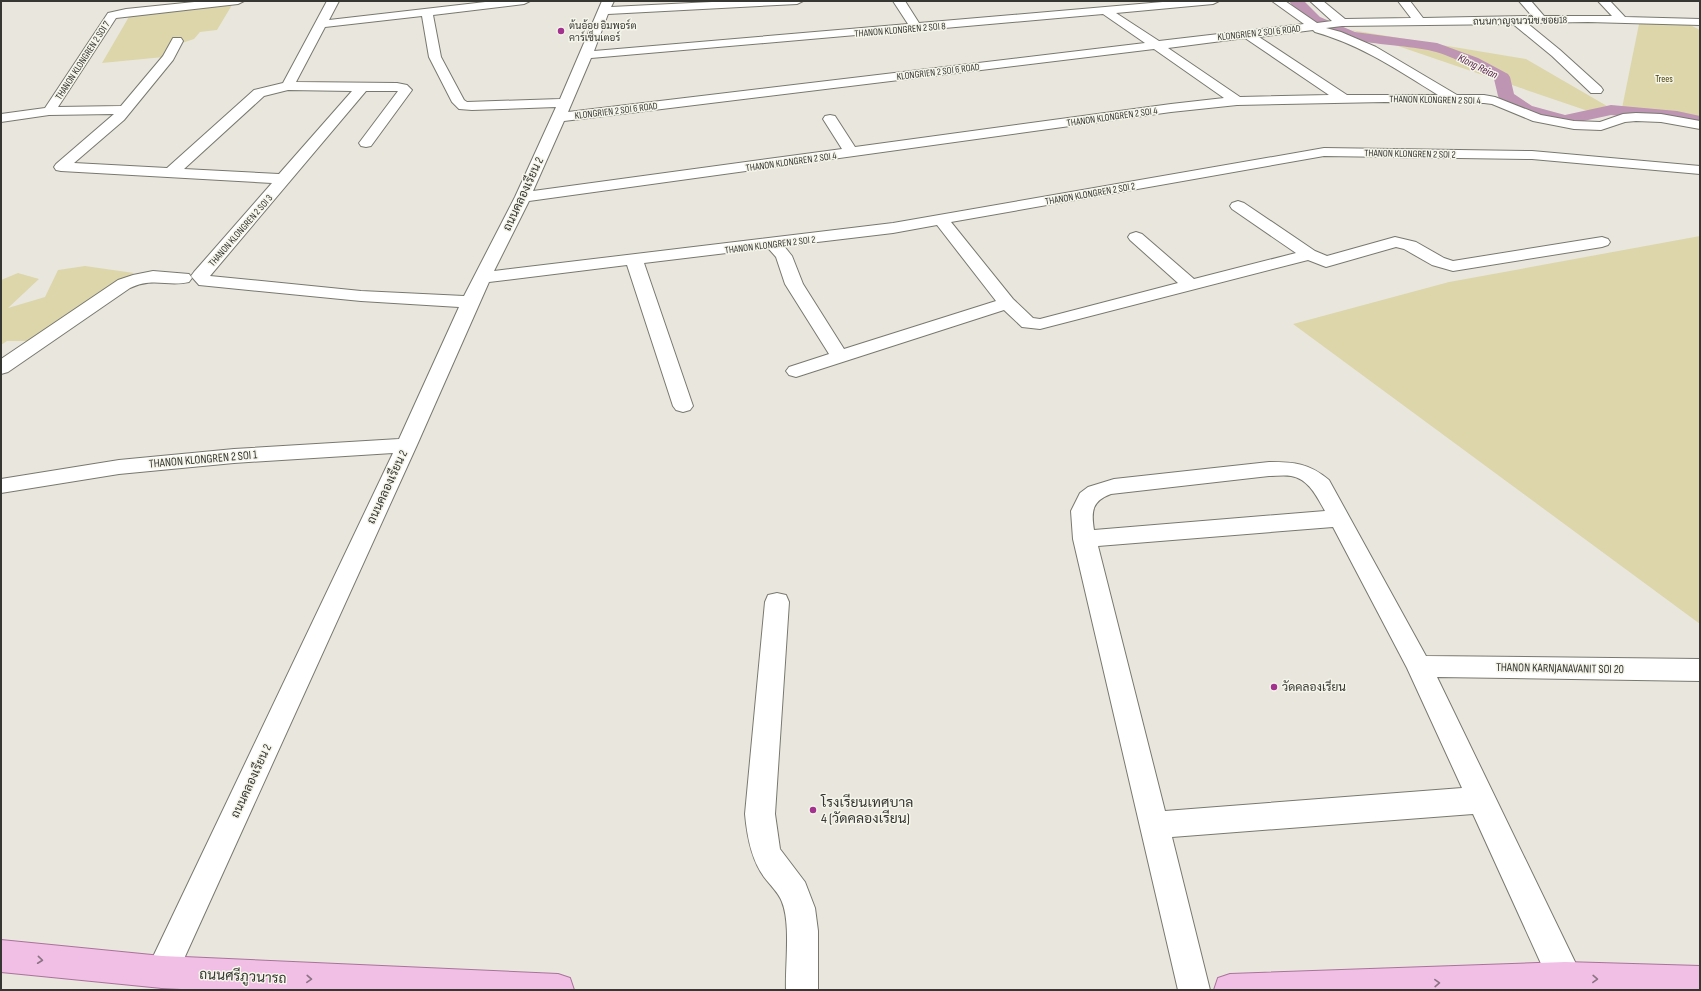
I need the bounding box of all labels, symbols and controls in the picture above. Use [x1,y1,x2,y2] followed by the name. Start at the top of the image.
[1473,14,1567,28] street label: ถนนกาญจนวนิช ซอย18
[569,18,636,44] place label: ต้นอ้อย อิมพอร์ต คาร์เซ็นเตอร์
[53,19,113,102] street label: THANON KLONGREN 2 SOI 7
[854,20,946,40] street label: THANON KLONGREN 2 SOI 8
[1217,23,1301,43] street label: KLONGRIEN 2 SOI 6 ROAD
[556,26,566,36] marker: ต้นอ้อย อิมพอร์ต คาร์เซ็นเตอร์
[1456,51,1500,82] water label: Klong Reian
[896,61,980,83] street label: KLONGRIEN 2 SOI 6 ROAD
[1655,73,1673,85] park label: Trees
[1389,93,1481,107] street label: THANON KLONGREN 2 SOI 4
[574,100,658,122] street label: KLONGRIEN 2 SOI 6 ROAD
[1066,105,1158,129] street label: THANON KLONGREN 2 SOI 4
[1364,147,1456,161] street label: THANON KLONGREN 2 SOI 2
[745,150,837,174] street label: THANON KLONGREN 2 SOI 4
[499,154,547,234] street label: ถนนคลองเรียน 2
[1044,180,1136,208] street label: THANON KLONGREN 2 SOI 2
[206,192,275,269] street label: THANON KLONGREN 2 SOI 3
[724,233,816,257] street label: THANON KLONGREN 2 SOI 2
[148,447,259,472] street label: THANON KLONGREN 2 SOI 1
[363,447,411,527] street label: ถนนคลองเรียน 2
[1496,660,1624,677] street label: THANON KARNJANAVANIT SOI 20
[1282,679,1346,695] place label: วัดคลองเรียน
[1269,682,1279,692] marker: วัดคลองเรียน
[227,741,275,821] street label: ถนนคลองเรียน 2
[820,793,913,827] place label: โรงเรียนเทศบาล 4 (วัดคลองเรียน)
[808,805,818,815] marker: โรงเรียนเทศบาล 4 (วัดคลองเรียน)
[37,955,43,964] one-way arrow
[199,965,287,988] street label: ถนนศรีภูวนารถ
[306,975,312,983] one-way arrow
[1592,975,1598,983] one-way arrow
[1434,978,1440,987] one-way arrow

